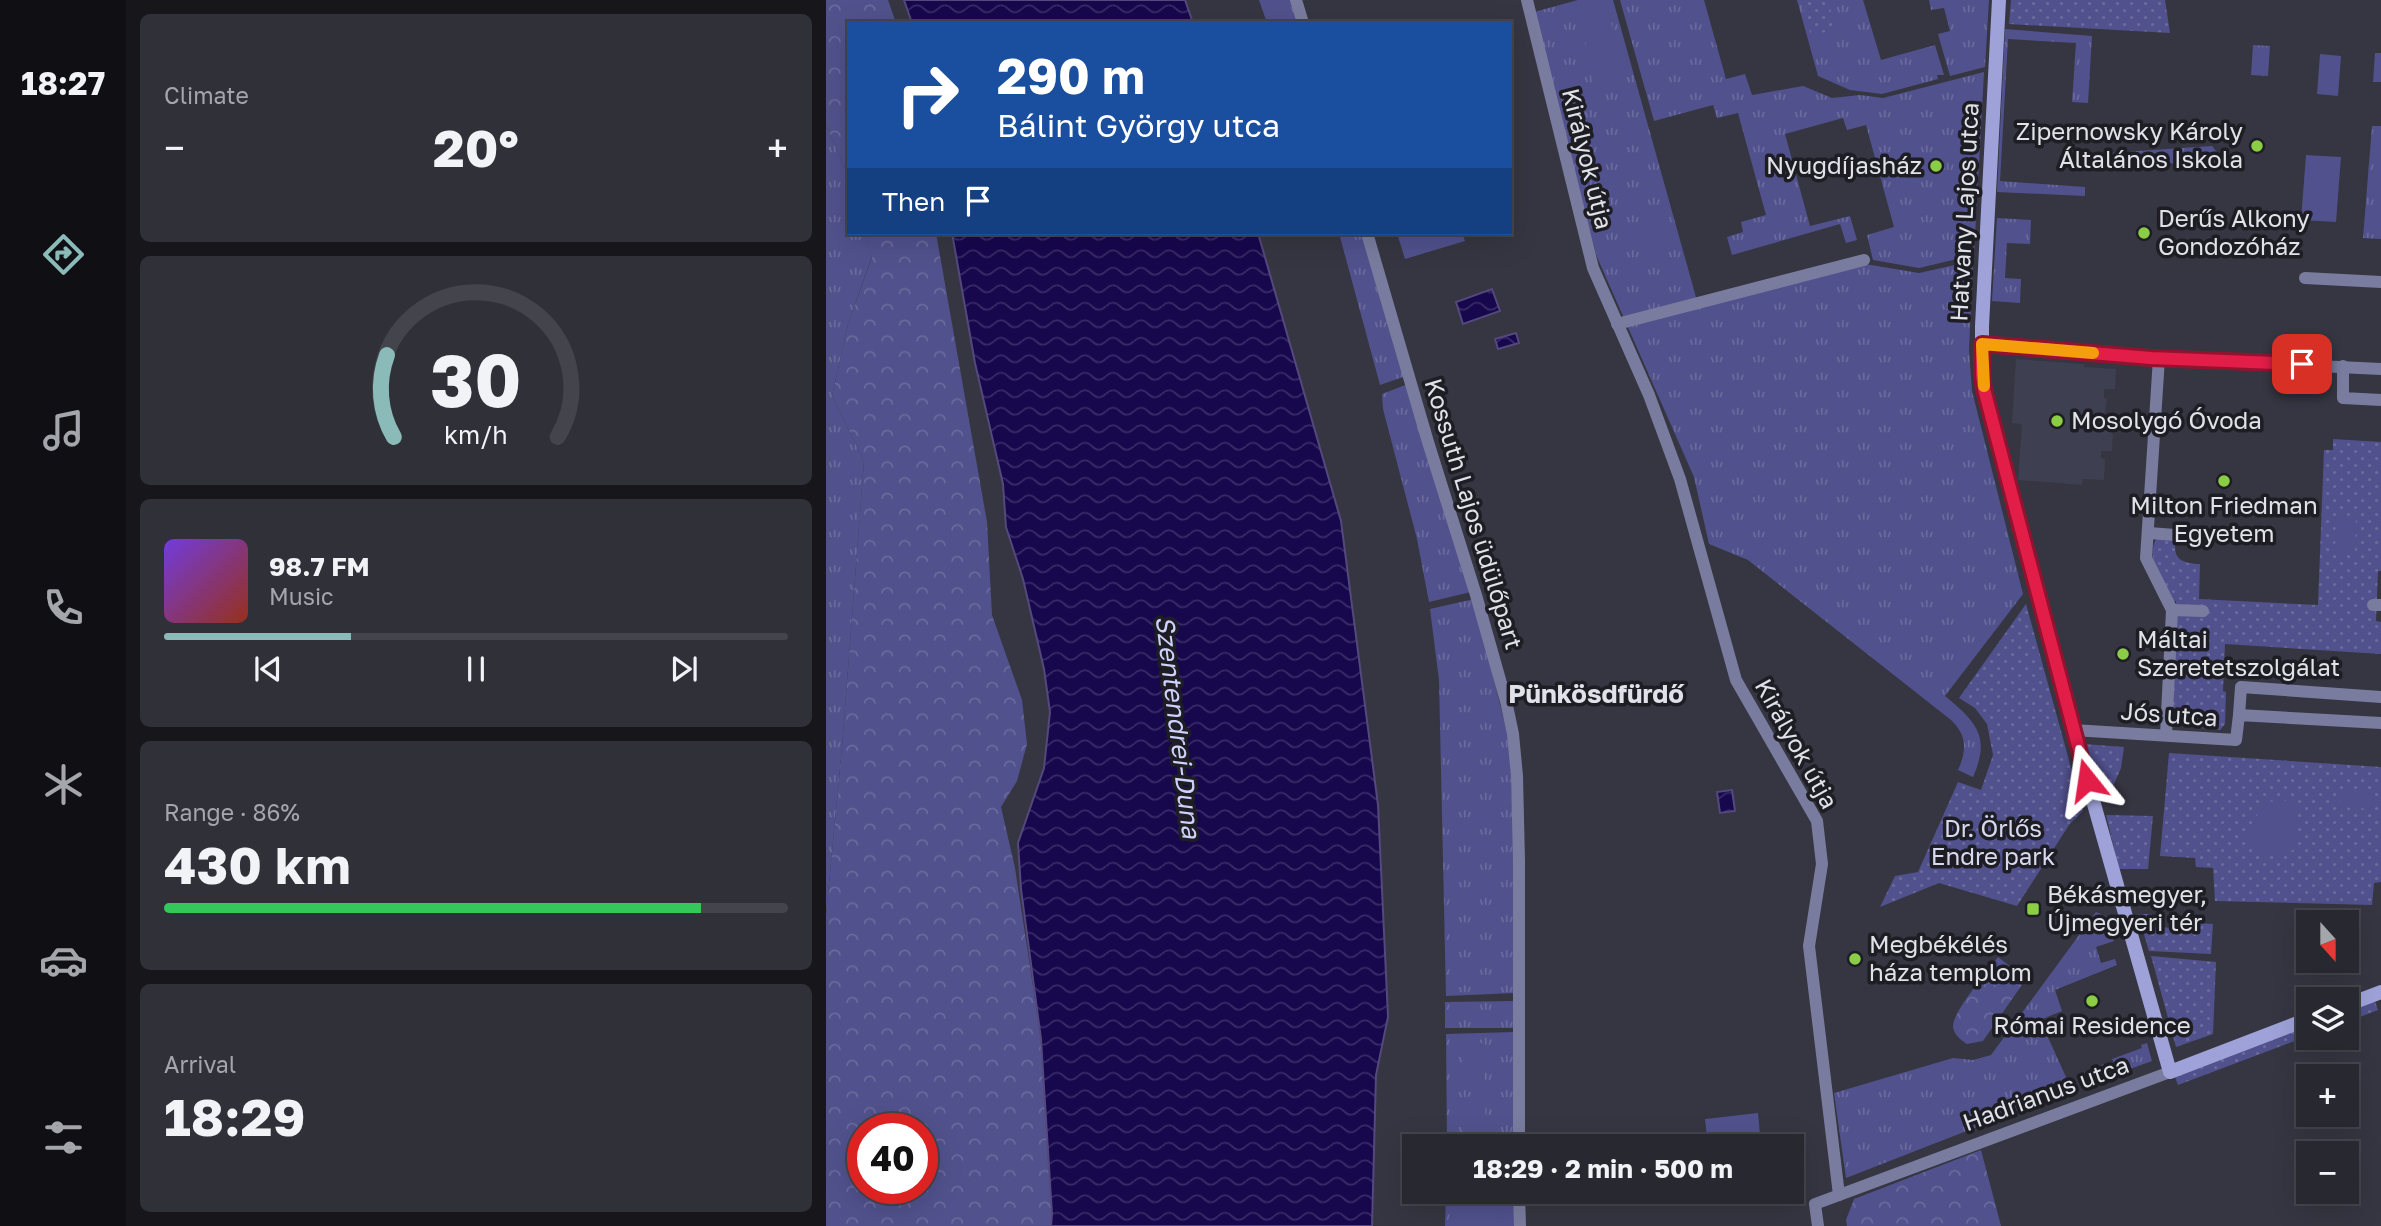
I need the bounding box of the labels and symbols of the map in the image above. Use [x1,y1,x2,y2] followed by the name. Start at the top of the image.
[1557,85,1620,232] street label: Királyok útja
[1943,102,1984,322] street label: Hatvany Lajos utca
[2016,116,2243,173] place label: Zipernowsky Károly Általános Iskola
[2249,138,2265,154] marker: Zipernowsky Károly Általános Iskola
[1766,150,1922,179] place label: Nyugdíjasház
[1928,158,1944,174] marker: Nyugdíjasház
[2158,203,2310,260] place label: Derűs Alkony Gondozóház
[2136,225,2152,241] marker: Derűs Alkony Gondozóház
[2272,334,2332,394] pin
[1419,375,1529,652] street label: Kossuth Lajos üdülőpart
[2071,405,2262,434] place label: Mosolygó Óvoda
[2049,413,2065,429] marker: Mosolygó Óvoda
[2216,473,2232,489] marker: Milton Friedman Egyetem
[2130,490,2318,547] place label: Milton Friedman Egyetem
[1149,614,1208,841] water label: Szentendrei-Duna
[2137,624,2340,681] place label: Máltai Szeretetszolgálat
[2115,646,2131,662] marker: Máltai Szeretetszolgálat
[1750,673,1845,813] street label: Királyok útja
[1508,678,1685,709] district label: Pünkösdfürdő
[2120,696,2219,731] street label: Jós utca
[2050,743,2124,817] position arrow
[1931,813,2055,870] park label: Dr. Örlős Endre park
[2047,879,2207,936] place label: Békásmegyer, Újmegyeri tér
[2025,901,2041,917] marker: Békásmegyer, Újmegyeri tér
[2296,910,2359,973] north arrow
[1869,929,2032,986] place label: Megbékélés háza templom
[1847,951,1863,967] marker: Megbékélés háza templom
[2084,993,2100,1009] marker: Római Residence
[1993,1010,2191,1039] place label: Római Residence
[1958,1049,2133,1136] street label: Hadrianus utca
[847,1113,938,1204] speed limit sign: 40

